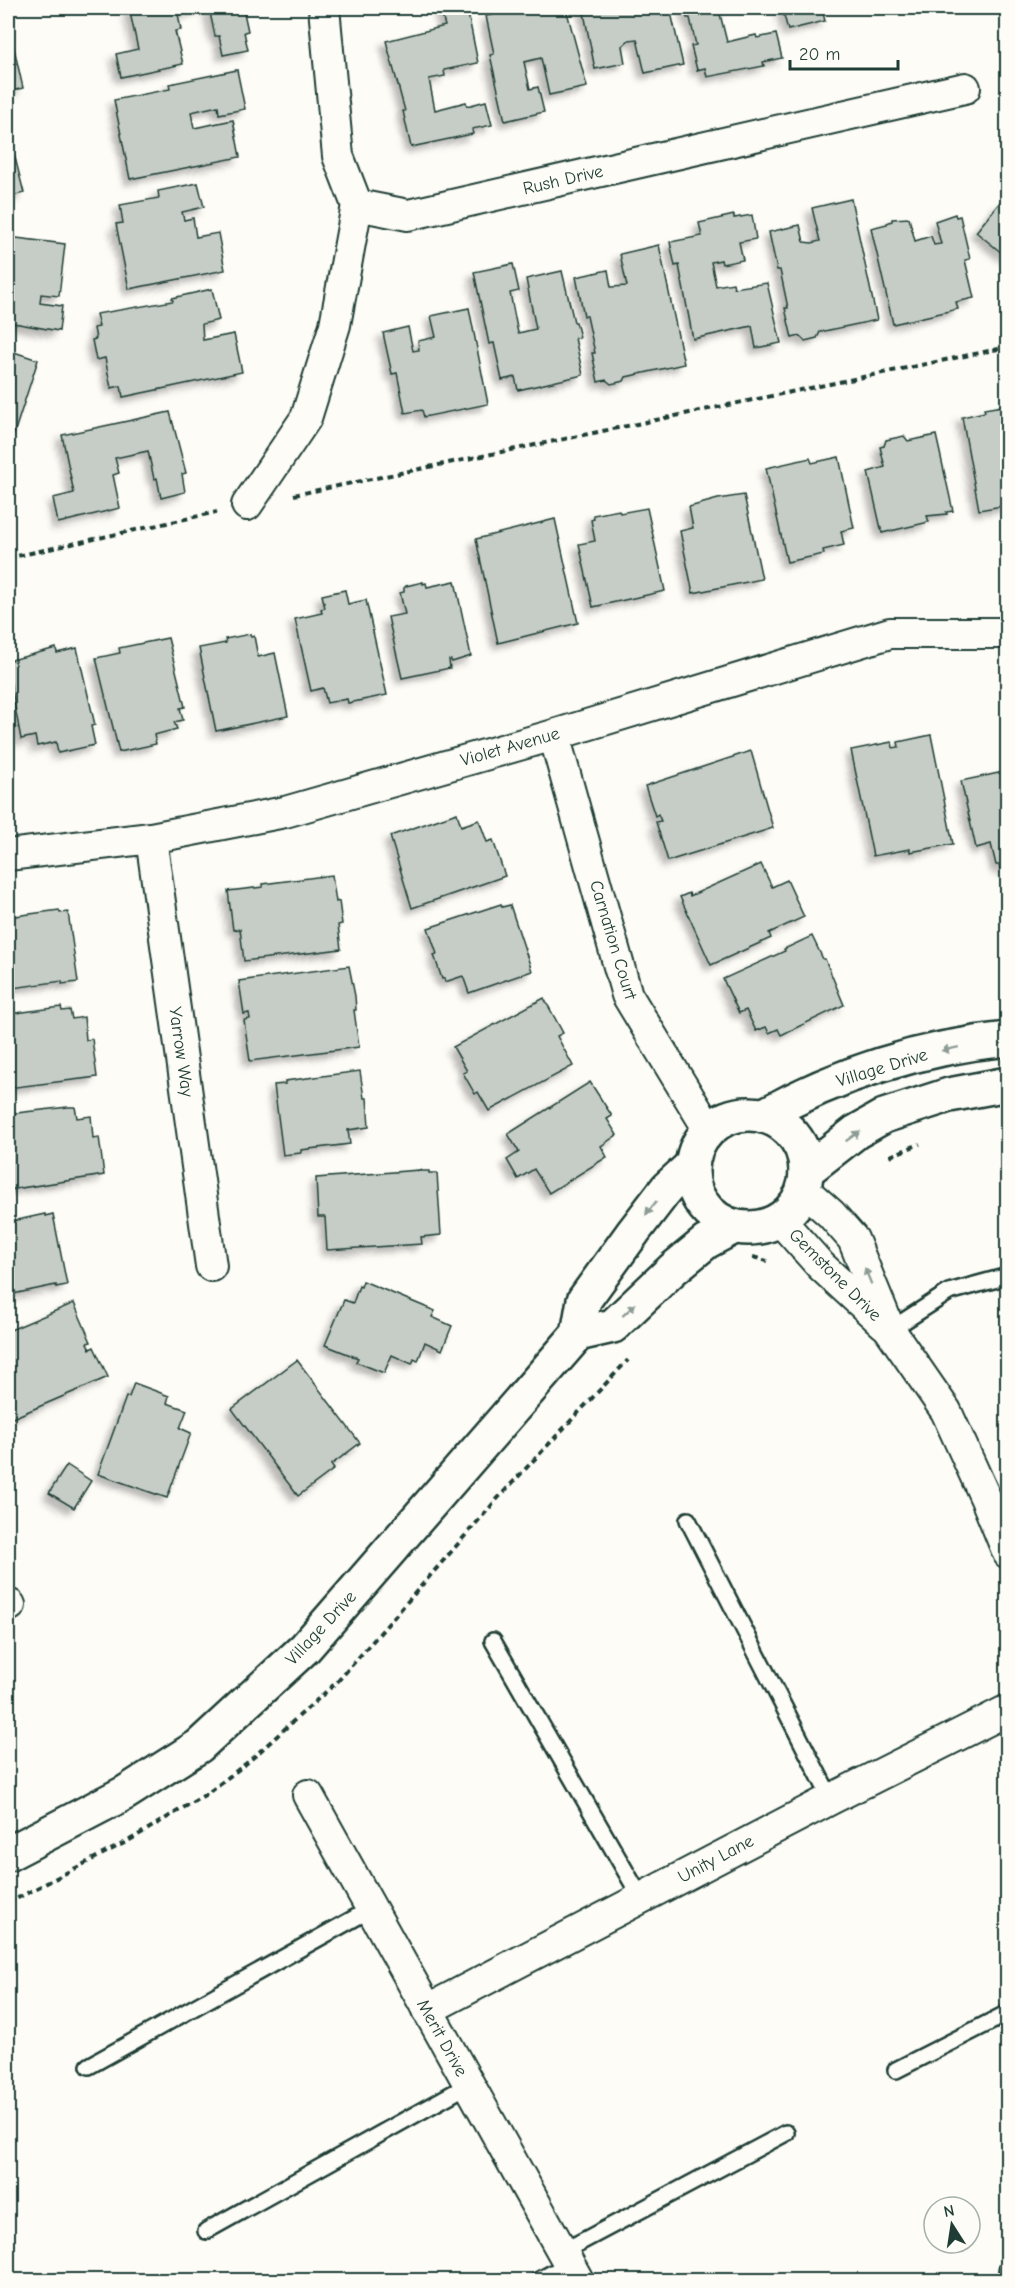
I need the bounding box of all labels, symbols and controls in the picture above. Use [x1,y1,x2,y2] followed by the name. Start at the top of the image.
[790,33,898,71] scale bar
[799,44,840,65] text: 20 m
[521,161,605,199] street label: Rush Drive
[458,723,562,771] street label: Violet Avenue
[585,878,641,1003] street label: Carnation Court
[164,1006,198,1099] street label: Yarrow Way
[834,1044,930,1092] street label: Village Drive
[941,1044,959,1054] one-way arrow
[844,1130,860,1142] one-way arrow
[645,1200,658,1216] one-way arrow
[784,1224,886,1326] street label: Gemstone Drive
[863,1266,873,1284] one-way arrow
[622,1303,637,1317] one-way arrow
[281,1586,361,1670] street label: Village Drive
[675,1830,757,1888] street label: Unity Lane
[412,1996,472,2080] street label: Merit Drive
[922,2195,982,2255] north arrow
[942,2201,956,2221] text: N

